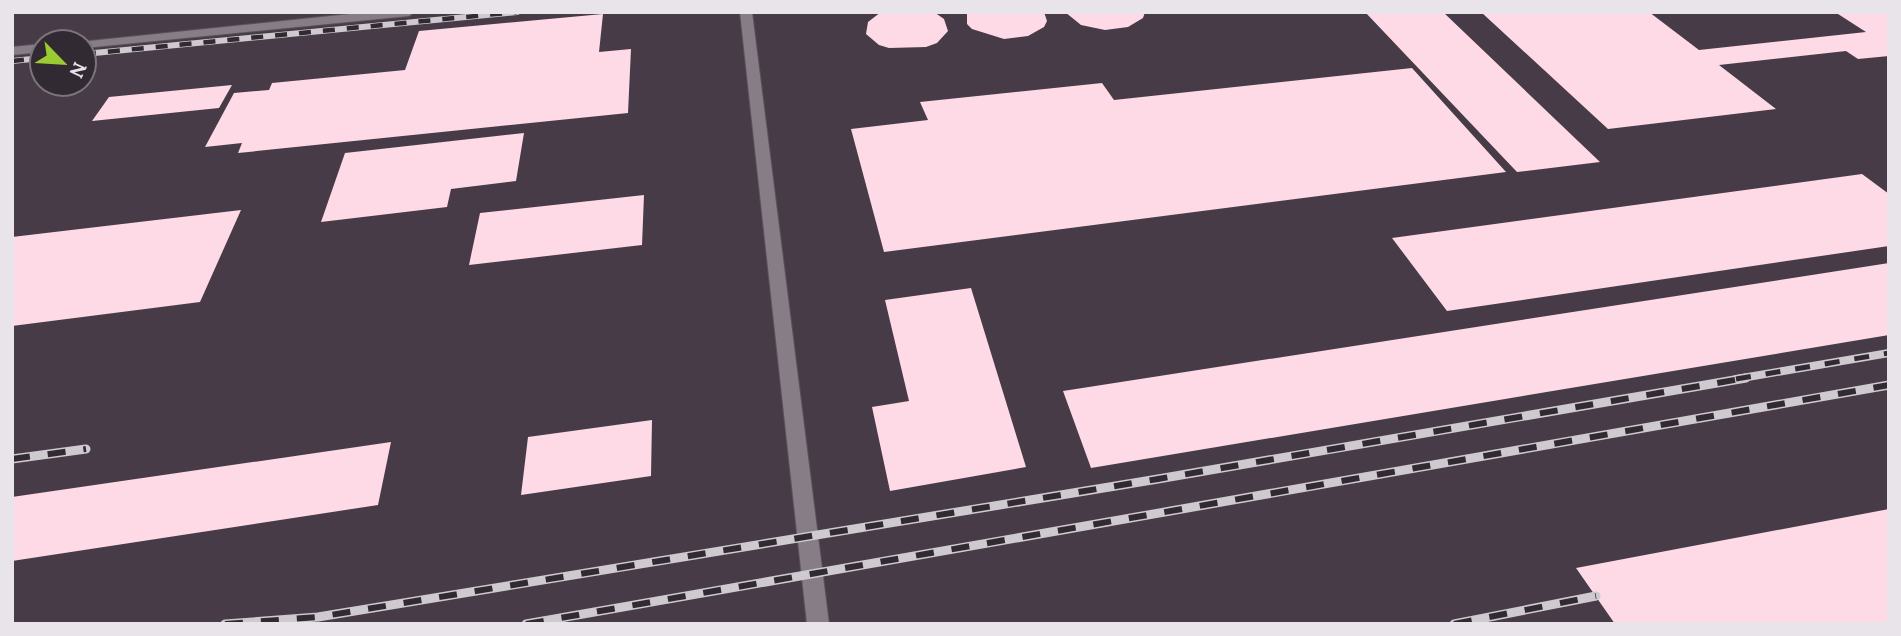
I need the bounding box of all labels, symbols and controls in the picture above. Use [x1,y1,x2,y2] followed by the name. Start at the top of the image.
[28,28,98,98] north arrow
[64,58,92,82] text: N

